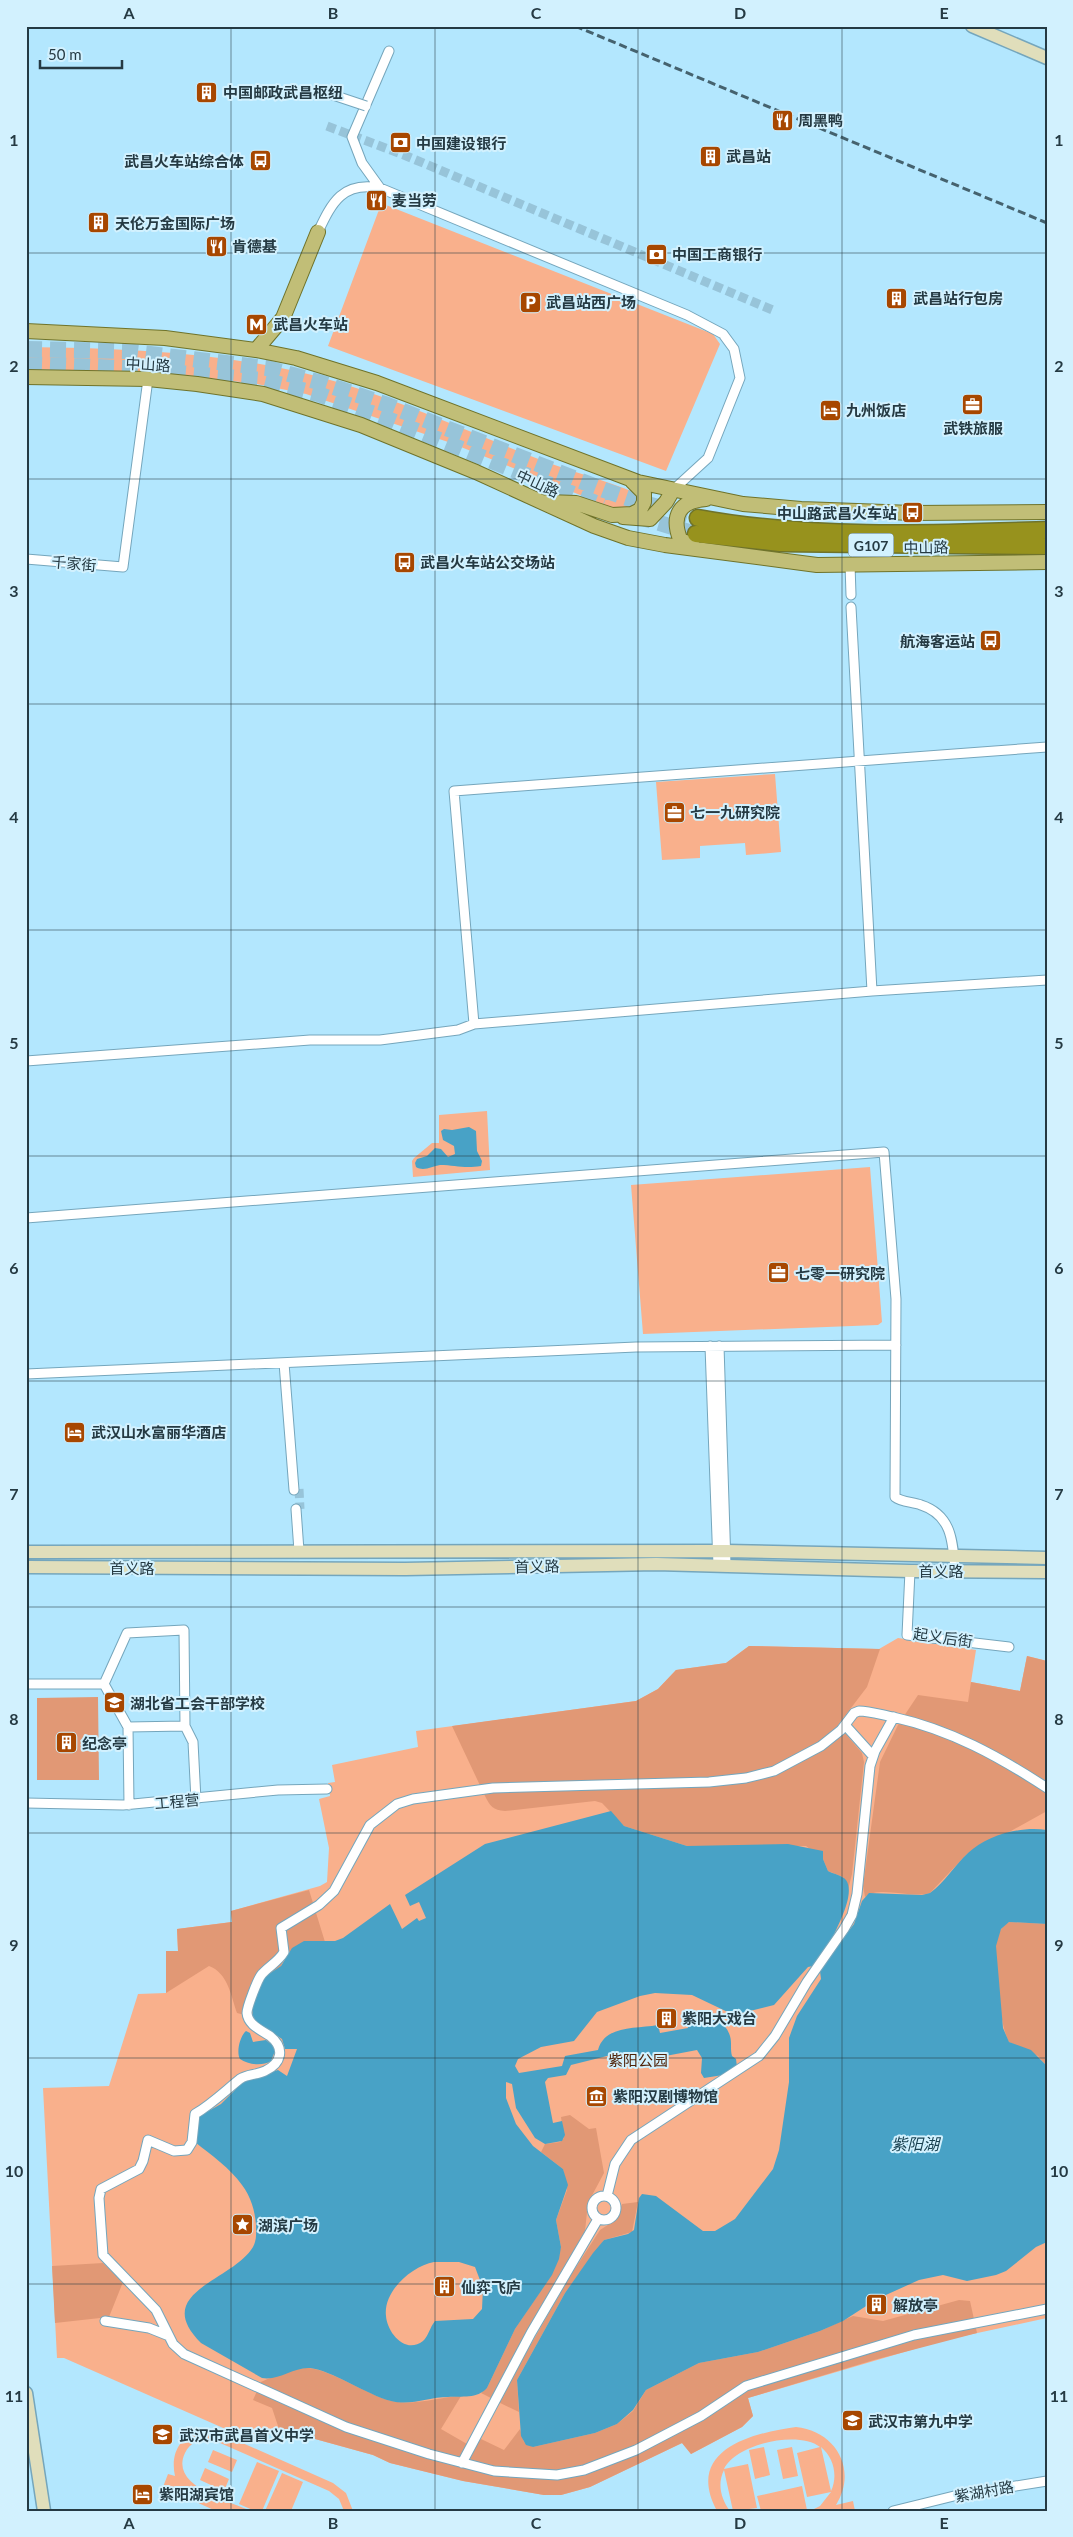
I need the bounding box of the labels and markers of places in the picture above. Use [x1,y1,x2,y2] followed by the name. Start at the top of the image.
[195,80,219,104] building icon: 中国邮政武昌枢纽
[223,83,343,101] place label: 中国邮政武昌枢纽
[770,108,794,132] restaurant icon: 周黑鸭
[798,111,843,129] place label: 周黑鸭
[388,131,412,155] bank icon: 中国建设银行
[416,134,506,152] place label: 中国建设银行
[698,144,722,168] building icon: 武昌站
[726,147,771,165] place label: 武昌站
[248,149,272,173] bus stop icon: 武昌火车站综合体
[124,152,244,170] place label: 武昌火车站综合体
[364,188,388,212] restaurant icon: 麦当劳
[392,191,437,209] place label: 麦当劳
[87,211,111,235] building icon: 天伦万金国际广场
[115,214,235,232] place label: 天伦万金国际广场
[204,234,228,258] restaurant icon: 肯德基
[232,237,277,255] place label: 肯德基
[644,242,668,266] bank icon: 中国工商银行
[672,245,762,263] place label: 中国工商银行
[885,286,909,310] building icon: 武昌站行包房
[913,289,1003,307] place label: 武昌站行包房
[518,290,542,314] parking icon: 武昌站西广场
[546,293,636,311] place label: 武昌站西广场
[245,312,269,336] metro station icon: 武昌火车站
[273,315,348,333] place label: 武昌火车站
[961,393,985,417] office icon: 武铁旅服
[818,398,842,422] hotel icon: 九州饭店
[846,401,906,419] place label: 九州饭店
[943,419,1003,437] place label: 武铁旅服
[901,501,925,525] bus stop icon: 中山路武昌火车站
[777,504,897,522] place label: 中山路武昌火车站
[392,550,416,574] bus stop icon: 武昌火车站公交场站
[420,553,555,571] place label: 武昌火车站公交场站
[979,629,1003,653] bus stop icon: 航海客运站
[900,632,975,650] place label: 航海客运站
[662,800,686,824] office icon: 七一九研究院
[690,803,780,821] place label: 七一九研究院
[767,1261,791,1285] office icon: 七零一研究院
[795,1264,885,1282] place label: 七零一研究院
[63,1420,87,1444] hotel icon: 武汉山水富丽华酒店
[91,1423,226,1441] place label: 武汉山水富丽华酒店
[102,1691,126,1715] school or university icon: 湖北省工会干部学校
[130,1694,265,1712] place label: 湖北省工会干部学校
[54,1731,78,1755] building icon: 纪念亭
[82,1734,127,1752] place label: 纪念亭
[654,2006,678,2030] building icon: 紫阳大戏台
[682,2009,757,2027] place label: 紫阳大戏台
[585,2084,609,2108] museum icon: 紫阳汉剧博物馆
[613,2087,718,2105] place label: 紫阳汉剧博物馆
[230,2213,254,2237] place icon: 湖滨广场
[258,2216,318,2234] place label: 湖滨广场
[433,2275,457,2299] building icon: 仙弈飞庐
[461,2278,521,2296] place label: 仙弈飞庐
[865,2293,889,2317] building icon: 解放亭
[893,2296,938,2314] place label: 解放亭
[840,2409,864,2433] school or university icon: 武汉市第九中学
[868,2412,973,2430] place label: 武汉市第九中学
[151,2423,175,2447] school or university icon: 武汉市武昌首义中学
[179,2426,314,2444] place label: 武汉市武昌首义中学
[131,2482,155,2506] hotel icon: 紫阳湖宾馆
[159,2485,234,2503] place label: 紫阳湖宾馆

